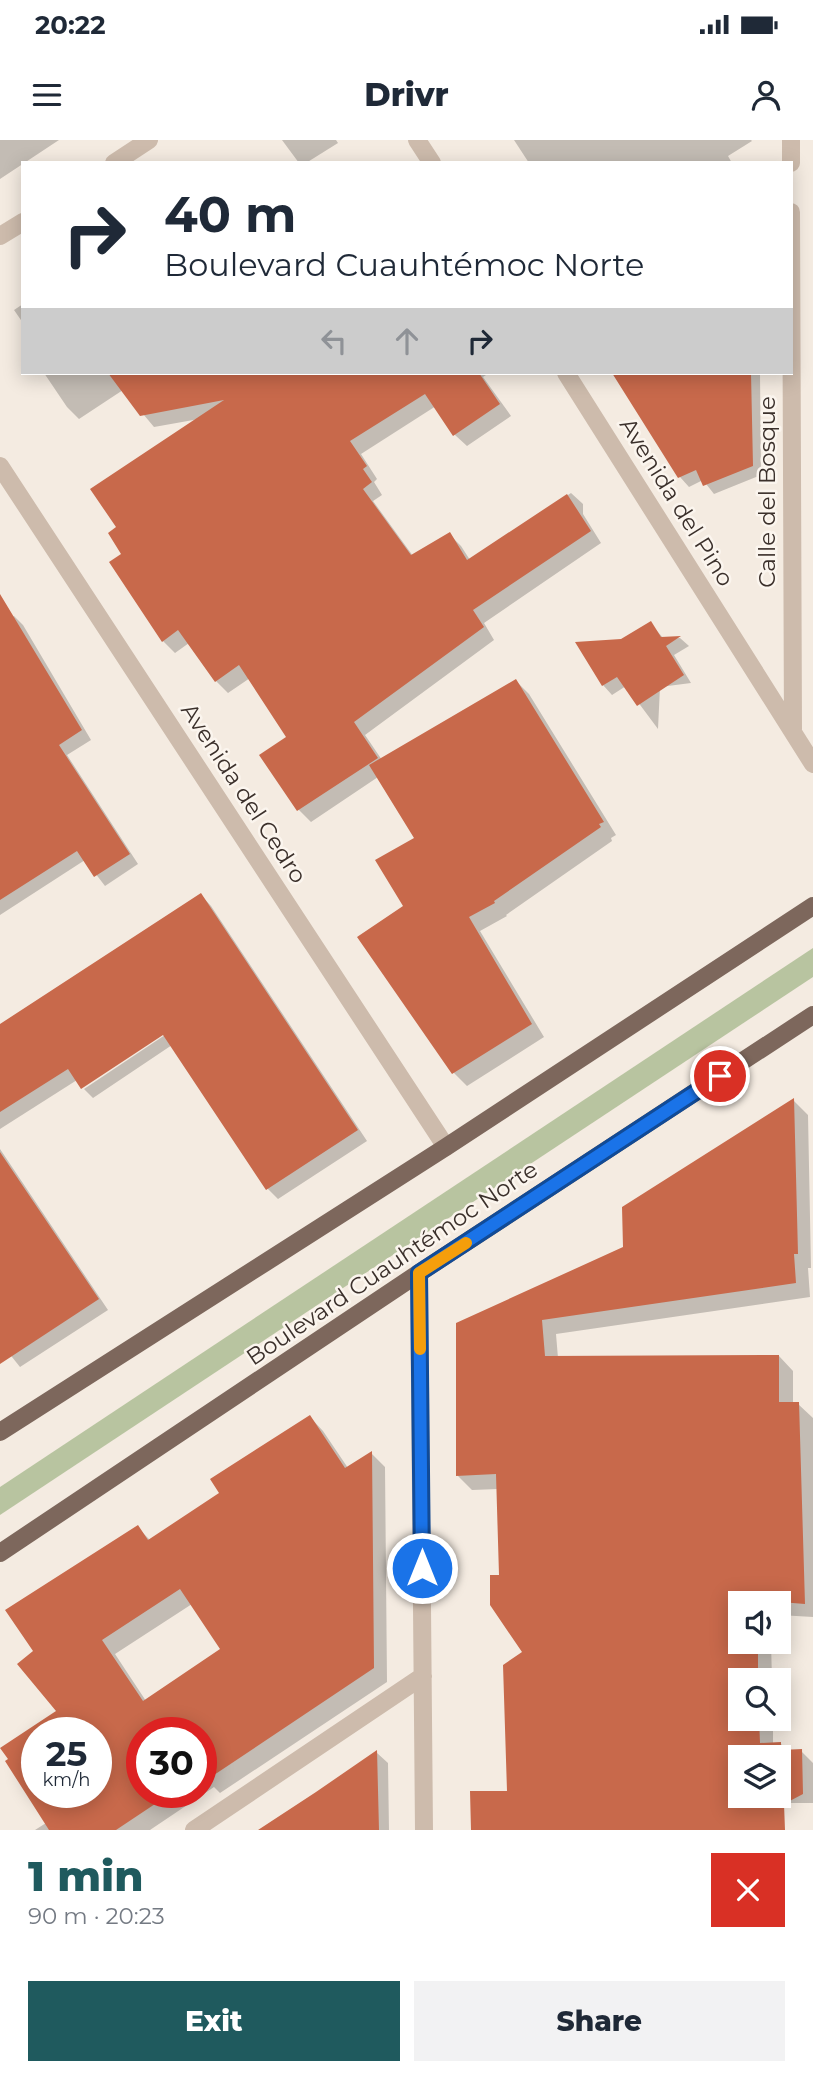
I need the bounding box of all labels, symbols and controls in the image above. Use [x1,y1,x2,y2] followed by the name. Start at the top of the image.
[35,9,106,41] text: 20:22
[364,75,449,114] text: Drivr
[28,76,66,114] icon: menu
[747,76,785,114] icon: person
[164,185,296,244] text: 40 m
[49,189,140,280] icon: right
[164,245,644,284] text: Boulevard Cuauhtémoc Norte
[315,322,353,360] icon: left
[388,322,426,360] icon: ahead
[461,322,499,360] icon: right
[753,396,781,588] street label: Calle del Bosque
[614,413,740,591] street label: Avenida del Pino
[175,698,313,888] street label: Avenida del Cedro
[690,1046,750,1106] pin
[701,1057,739,1095] icon: arrive
[241,1155,543,1371] street label: Boulevard Cuauhtémoc Norte
[385,1531,459,1605] position arrow
[728,1591,791,1808] map controls
[728,1591,791,1654] button: sound
[728,1668,791,1731] button: search
[126,1717,217,1808] speed limit sign: 30
[46,1732,87,1775] text: 25
[728,1745,791,1808] button: layers
[42,1769,91,1791] text: km/h
[28,1850,144,1902] text: 1 min
[711,1853,785,1927] button: close
[28,1902,165,1930] text: 90 m · 20:23
[28,1981,400,2061] button: Exit
[414,1981,785,2061] button: Share

